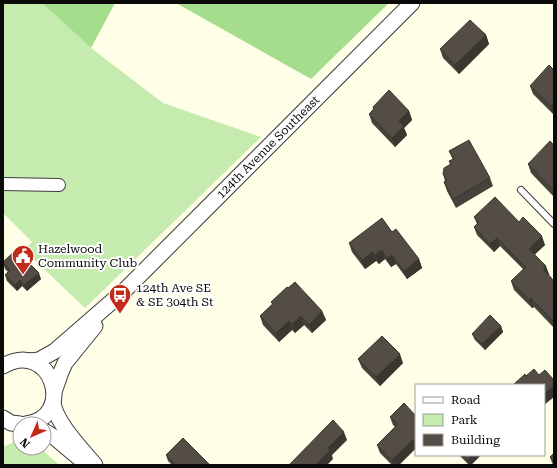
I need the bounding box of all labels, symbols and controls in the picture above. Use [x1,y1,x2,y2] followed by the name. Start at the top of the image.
[214,92,323,201] street label: 124th Avenue Southeast
[38,242,137,270] place label: Hazelwood Community Club
[10,243,36,276] public building icon: Hazelwood Community Club
[136,281,214,309] place label: 124th Ave SE & SE 304th St
[107,282,133,315] bus stop icon: 124th Ave SE & SE 304th St
[415,384,545,456] legend
[451,393,481,407] text: Road
[451,413,478,427] text: Park
[12,416,52,456] north arrow
[451,433,500,447] text: Building
[17,435,33,450] text: N

